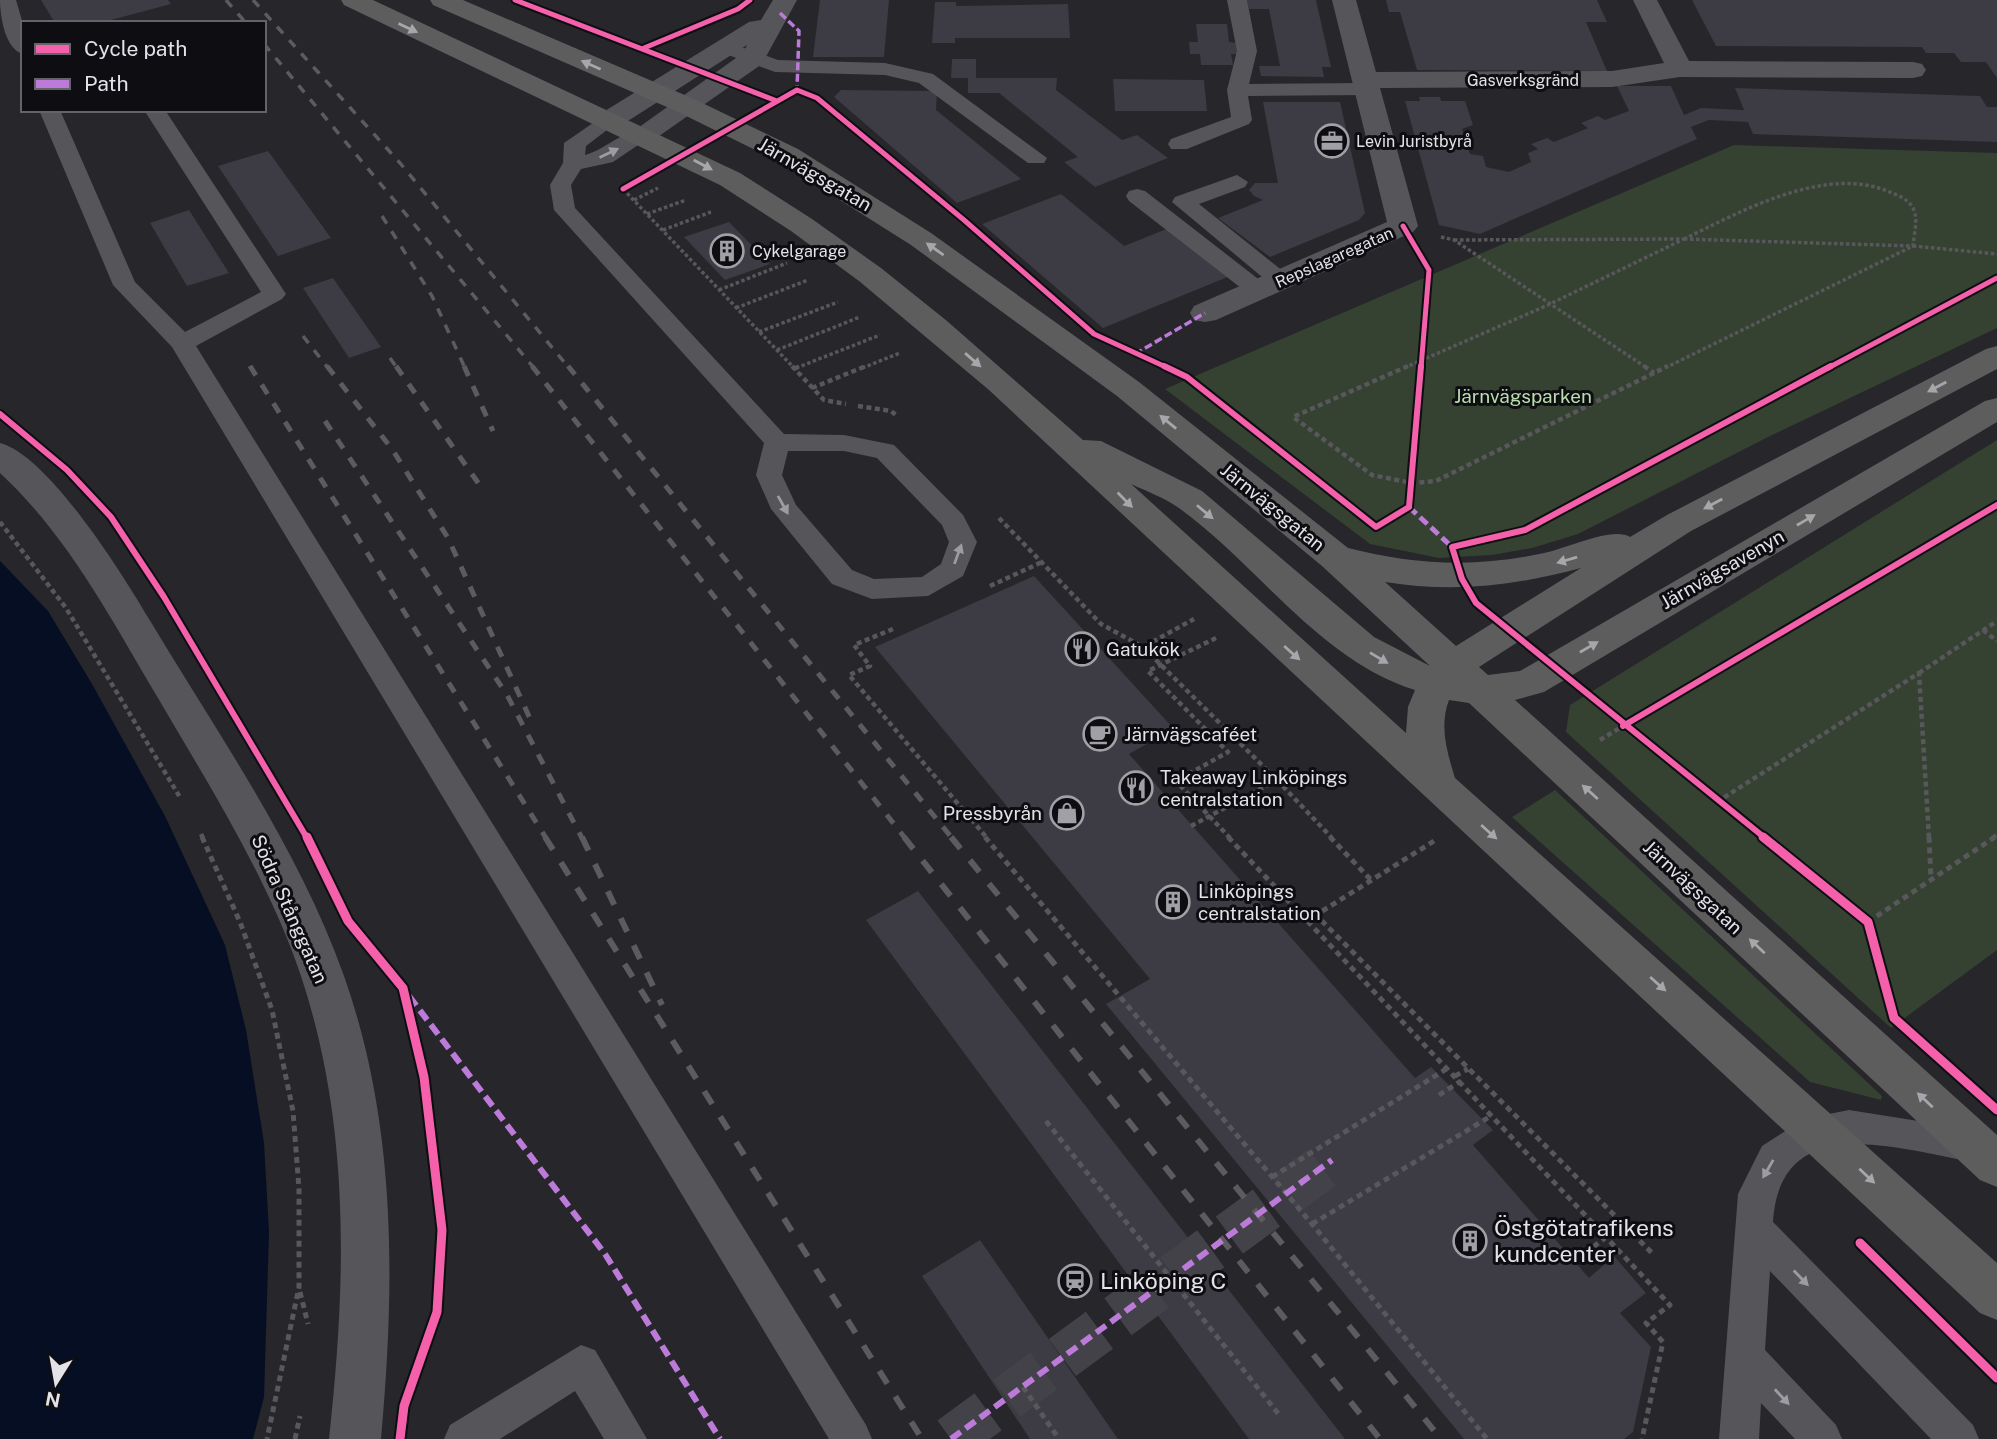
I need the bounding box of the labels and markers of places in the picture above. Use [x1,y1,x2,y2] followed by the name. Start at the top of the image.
[1313,122,1351,160] office icon: Levin Juristbyrå
[1356,132,1472,151] place label: Levin Juristbyrå
[708,232,746,270] building icon: Cykelgarage
[752,242,846,261] place label: Cykelgarage
[1063,630,1101,668] restaurant icon: Gatukök
[1106,638,1180,660] place label: Gatukök
[1081,715,1119,753] cafe icon: Järnvägscaféet
[1124,723,1257,745] place label: Järnvägscaféet
[1160,766,1347,810] place label: Takeaway Linköpings centralstation
[1117,769,1155,807] restaurant icon: Takeaway Linköpings centralstation
[1048,794,1086,832] shop icon: Pressbyrån
[943,802,1042,824] place label: Pressbyrån
[1198,880,1321,924] place label: Linköpings centralstation
[1154,883,1192,921] building icon: Linköpings centralstation
[1494,1214,1674,1267] place label: Östgötatrafikens kundcenter
[1451,1222,1489,1260] building icon: Östgötatrafikens kundcenter
[1056,1262,1094,1300] station icon: Linköping C
[1100,1267,1226,1294] place label: Linköping C

